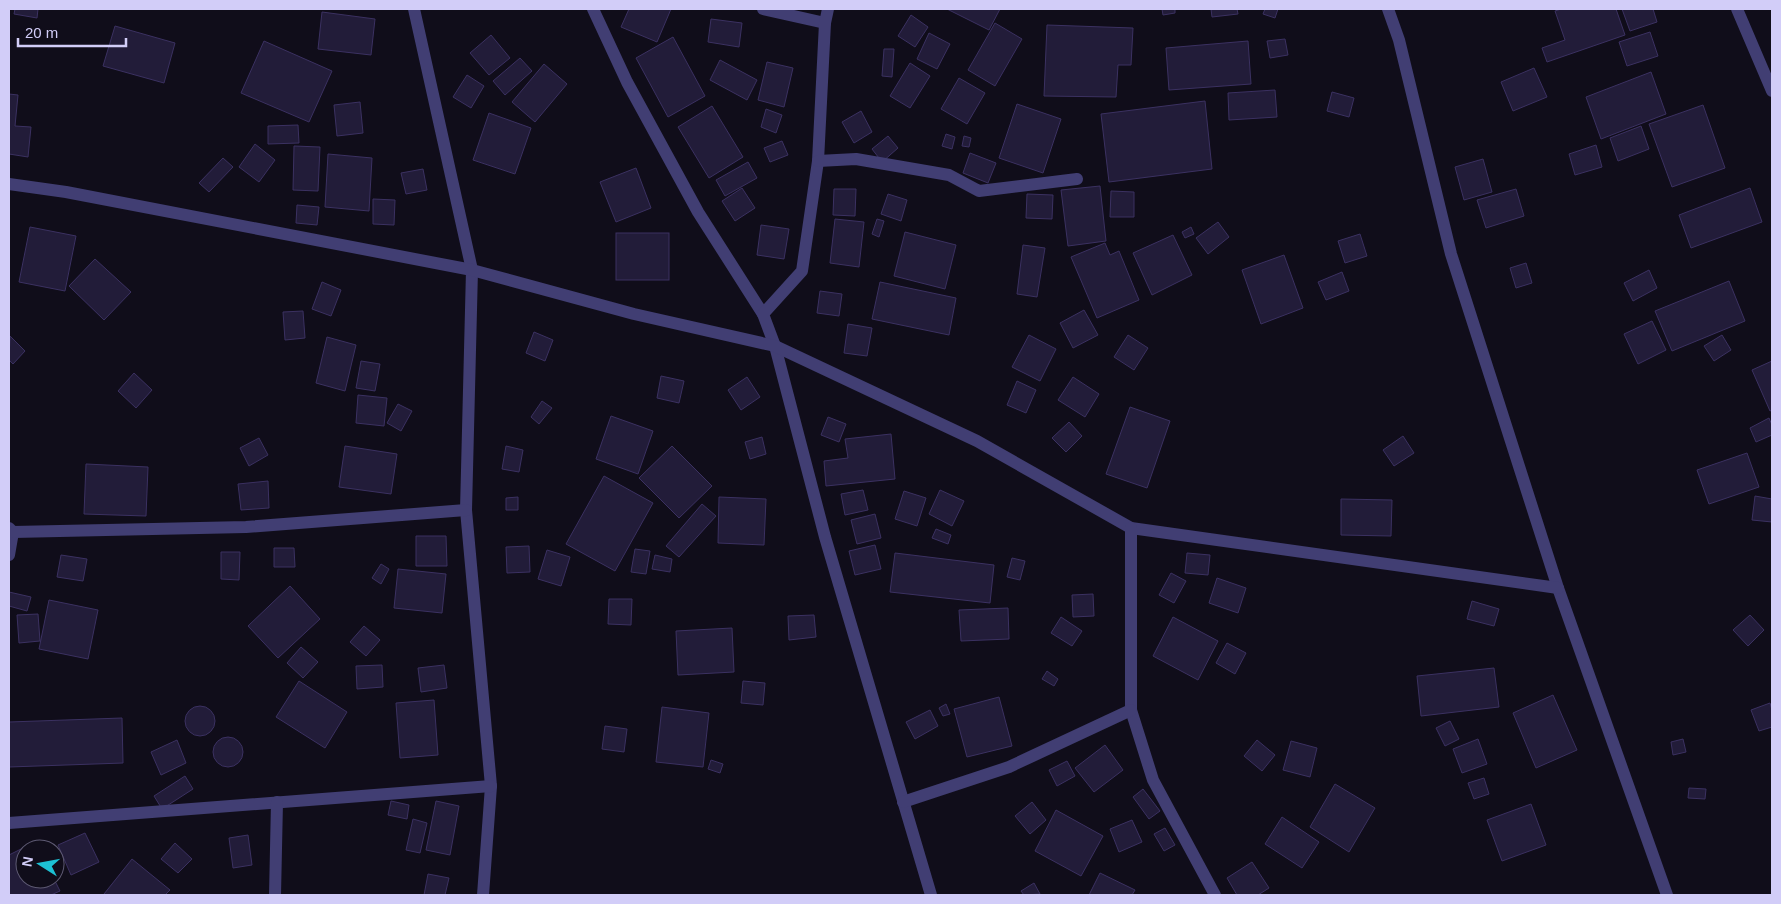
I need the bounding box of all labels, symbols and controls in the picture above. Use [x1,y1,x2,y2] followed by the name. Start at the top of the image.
[18,15,125,47] scale bar
[25,24,58,41] text: 20 m
[15,839,65,889] north arrow
[18,855,36,868] text: N

